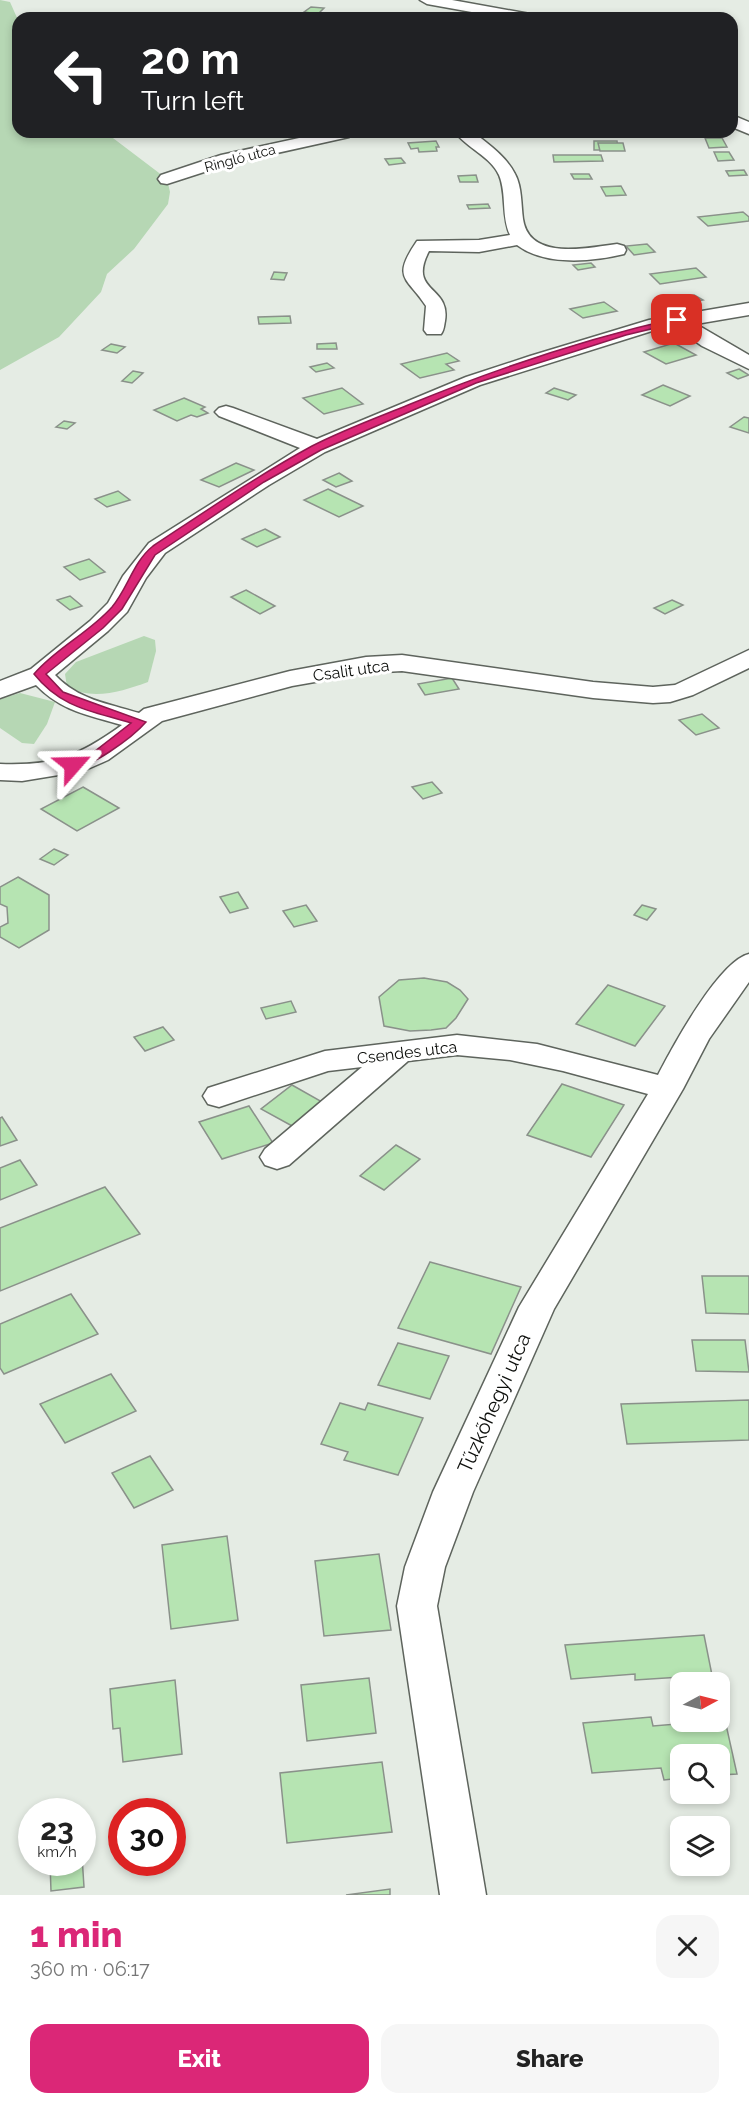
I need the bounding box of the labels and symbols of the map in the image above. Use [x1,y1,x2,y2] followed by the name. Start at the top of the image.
[203,141,277,175] street label: Ringló utca
[651,294,702,345] pin
[312,656,390,685] street label: Csalit utca
[41,733,105,797] position arrow
[356,1037,458,1068] street label: Csendes utca
[452,1329,536,1477] street label: Tűzkőhegyi utca
[670,1672,730,1732] north arrow
[108,1798,186,1876] speed limit sign: 30

